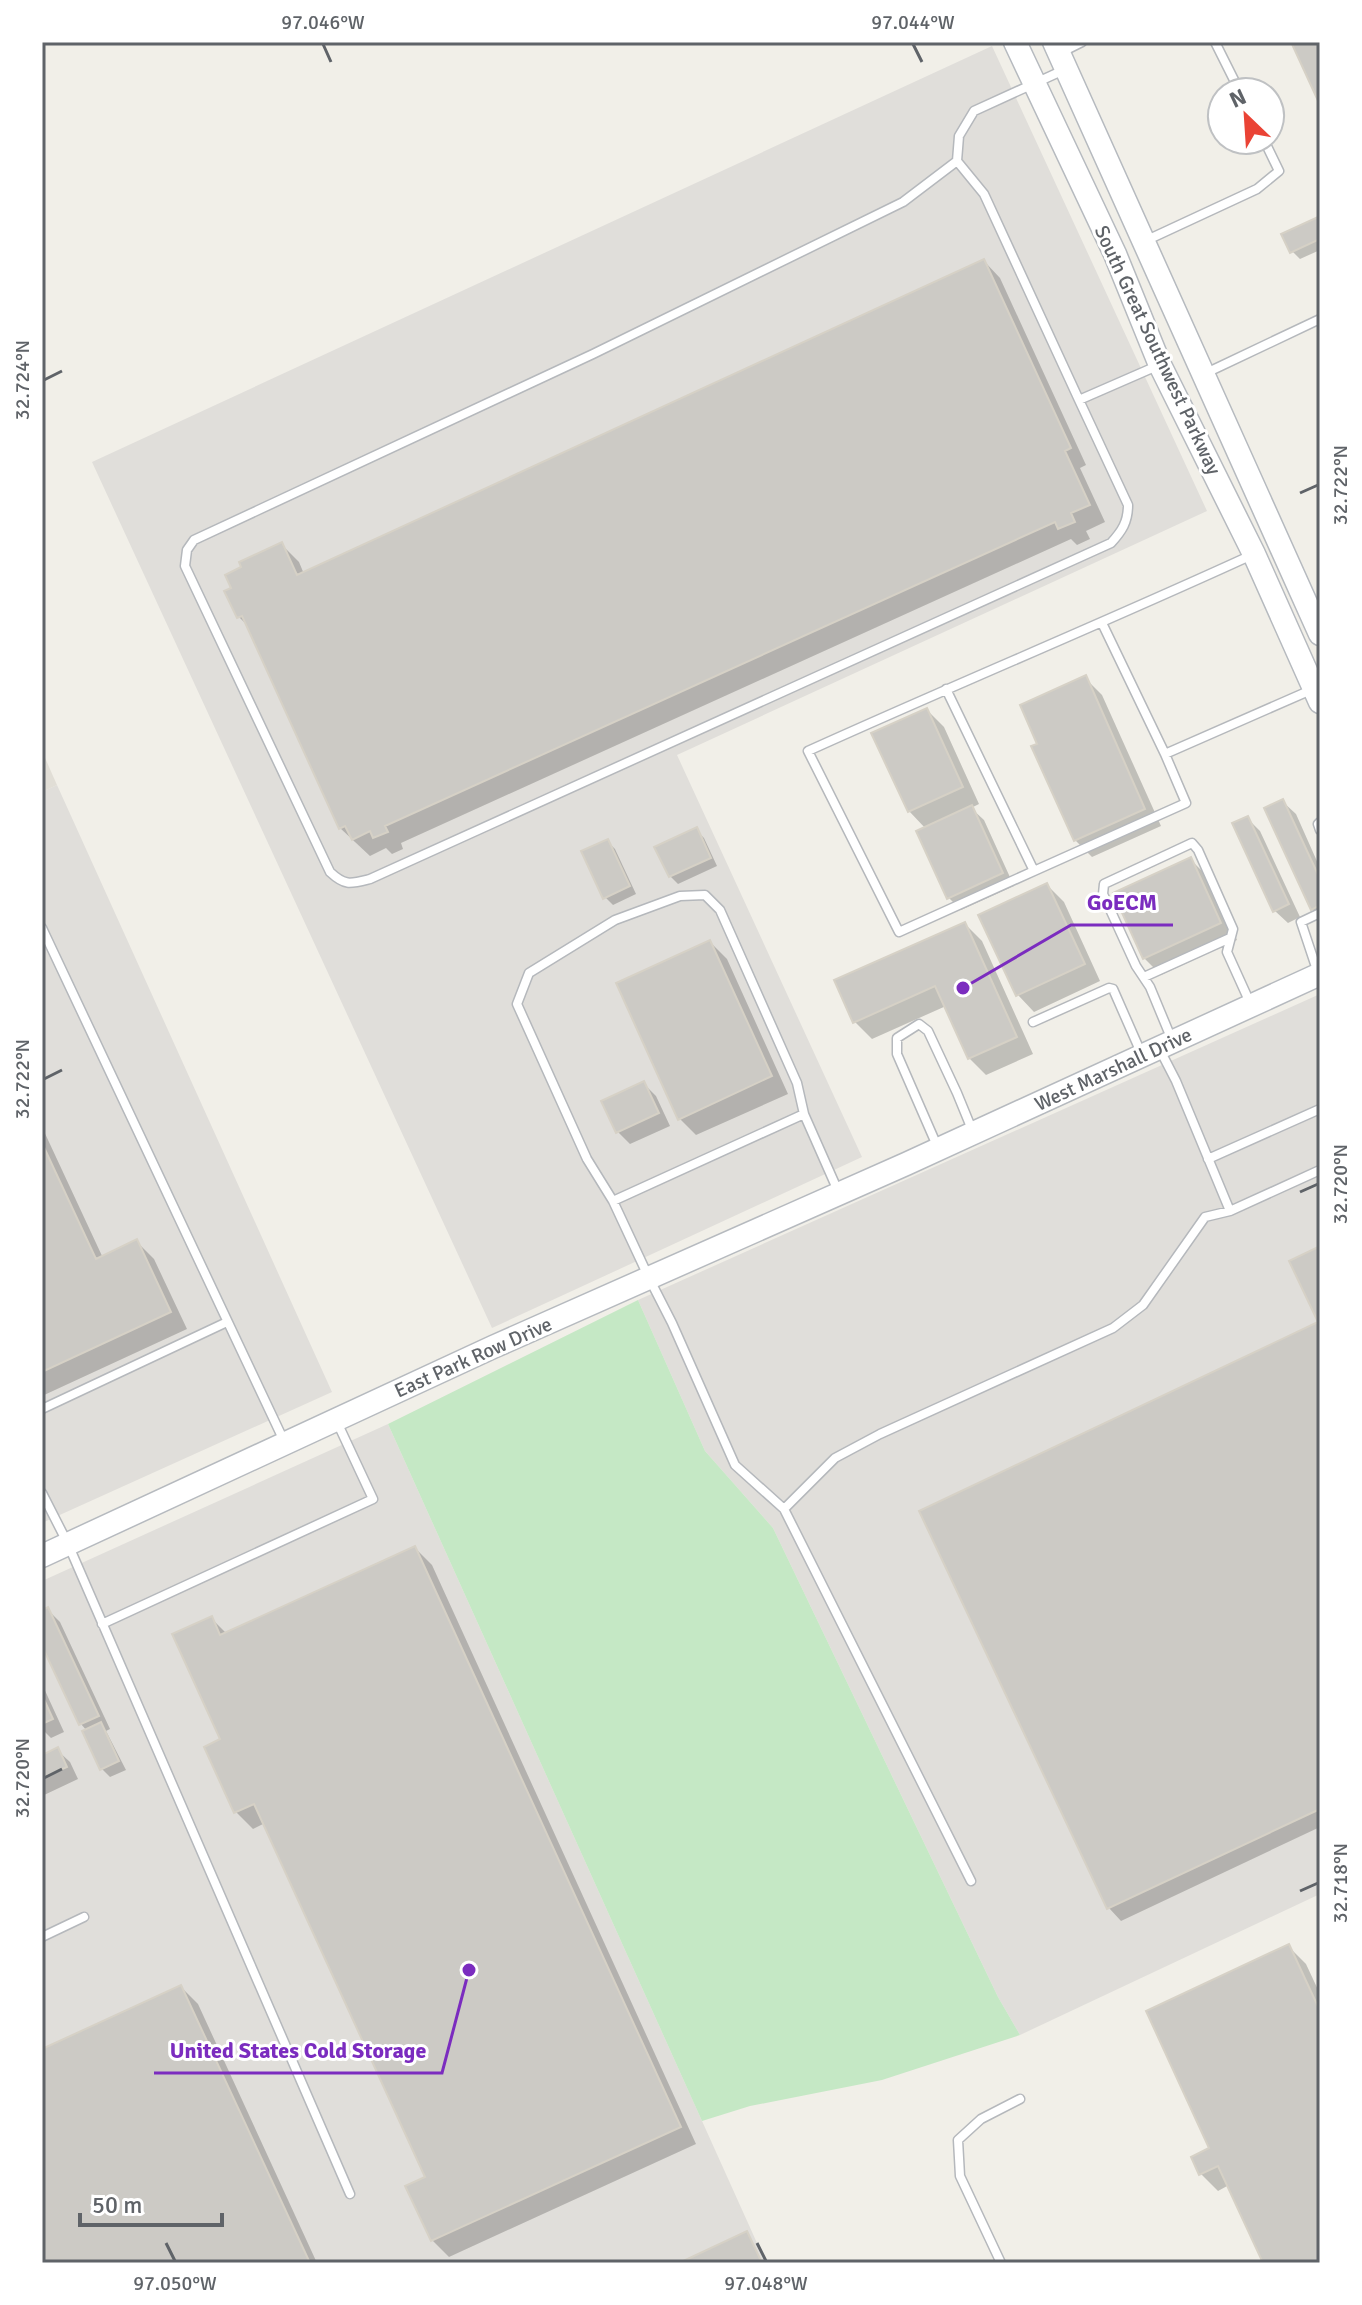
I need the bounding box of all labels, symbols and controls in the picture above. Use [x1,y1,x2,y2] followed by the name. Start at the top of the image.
[281,10,365,35] text: 97.046°W
[871,10,955,35] text: 97.044°W
[1206,76,1286,156] north arrow
[1225,83,1250,114] text: N
[1089,222,1227,479] street label: South Great Southwest Parkway
[10,340,35,420] text: 32.724°N
[1328,445,1353,525] text: 32.722°N
[1071,879,1173,925] callout: GoECM
[1087,889,1157,916] text: GoECM
[1031,1022,1196,1117] street label: West Marshall Drive
[10,1039,35,1119] text: 32.722°N
[1328,1144,1353,1224] text: 32.720°N
[391,1311,556,1403] street label: East Park Row Drive
[10,1738,35,1818] text: 32.720°N
[1328,1843,1353,1923] text: 32.718°N
[154,2027,442,2073] callout: United States Cold Storage
[170,2037,426,2064] text: United States Cold Storage
[80,2177,222,2227] scale bar
[92,2190,142,2220] text: 50 m
[133,2271,217,2296] text: 97.050°W
[724,2271,808,2296] text: 97.048°W

